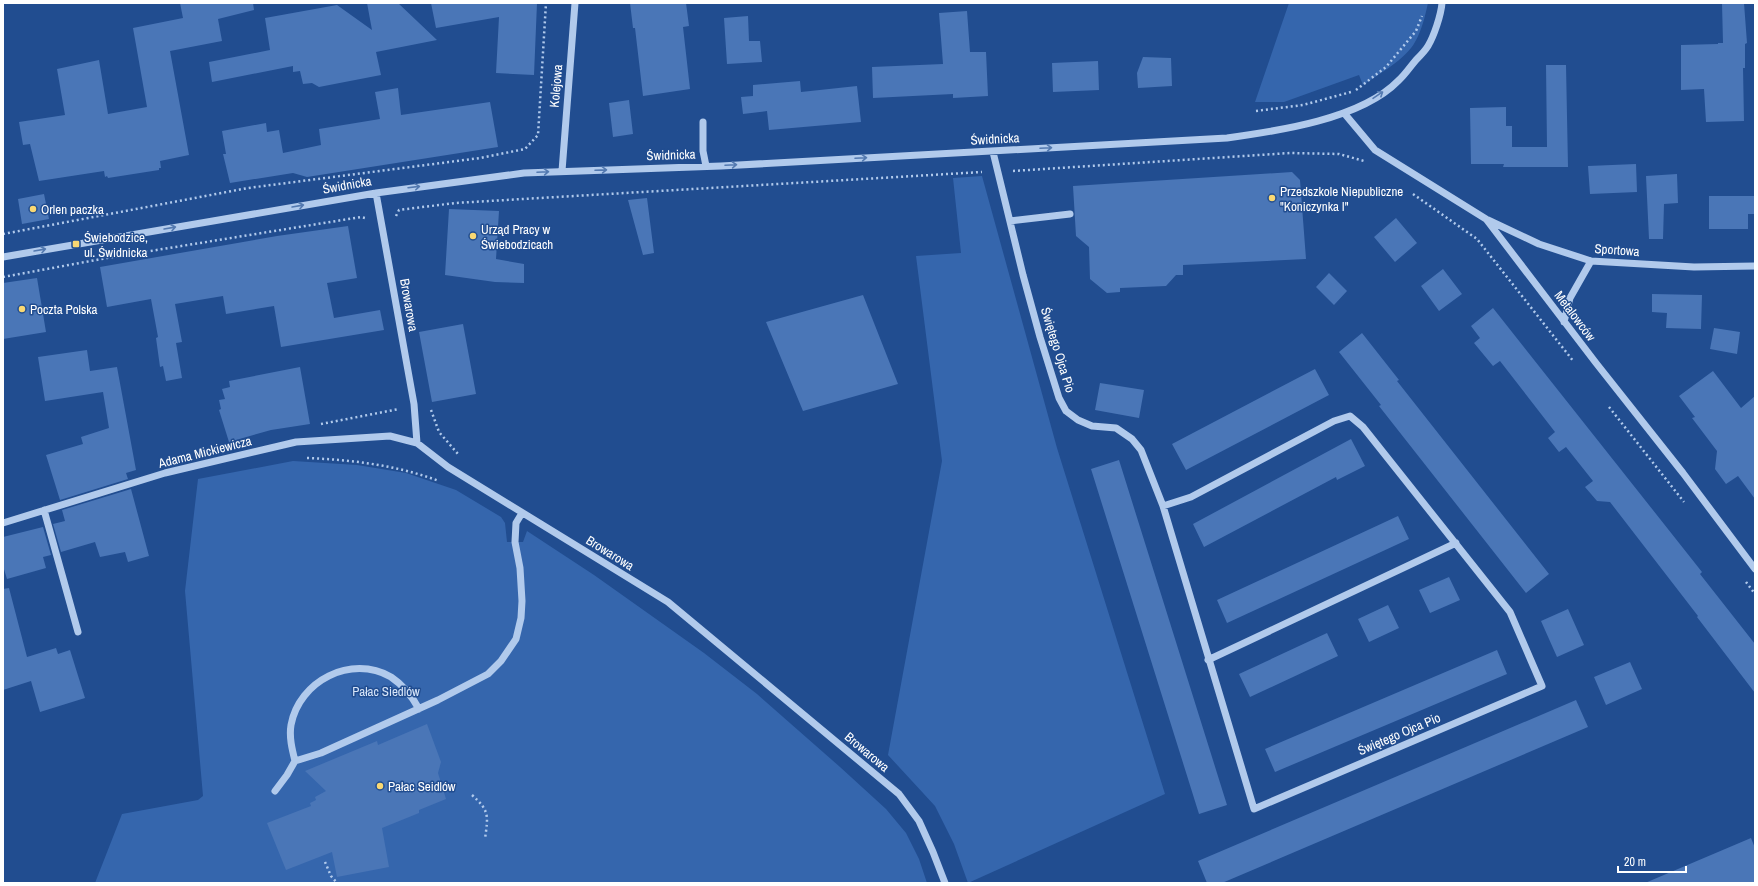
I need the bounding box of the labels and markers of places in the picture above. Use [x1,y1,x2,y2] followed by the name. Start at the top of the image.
[1280,183,1403,215] place label: Przedszkole Niepubliczne "Koniczynka I"
[1267,193,1277,203] marker: Przedszkole Niepubliczne "Koniczynka I"
[41,201,104,218] place label: Orlen paczka
[28,204,38,214] marker: Orlen paczka
[481,221,553,253] place label: Urząd Pracy w Świebodzicach
[84,229,148,261] place label: Świebodzice, ul. Świdnicka
[468,231,478,241] marker: Urząd Pracy w Świebodzicach
[71,239,81,249] marker: Świebodzice, ul. Świdnicka
[30,301,98,318] place label: Poczta Polska
[17,304,27,314] marker: Poczta Polska
[388,778,456,795] place label: Pałac Seidlów
[375,781,385,791] marker: Pałac Seidlów

